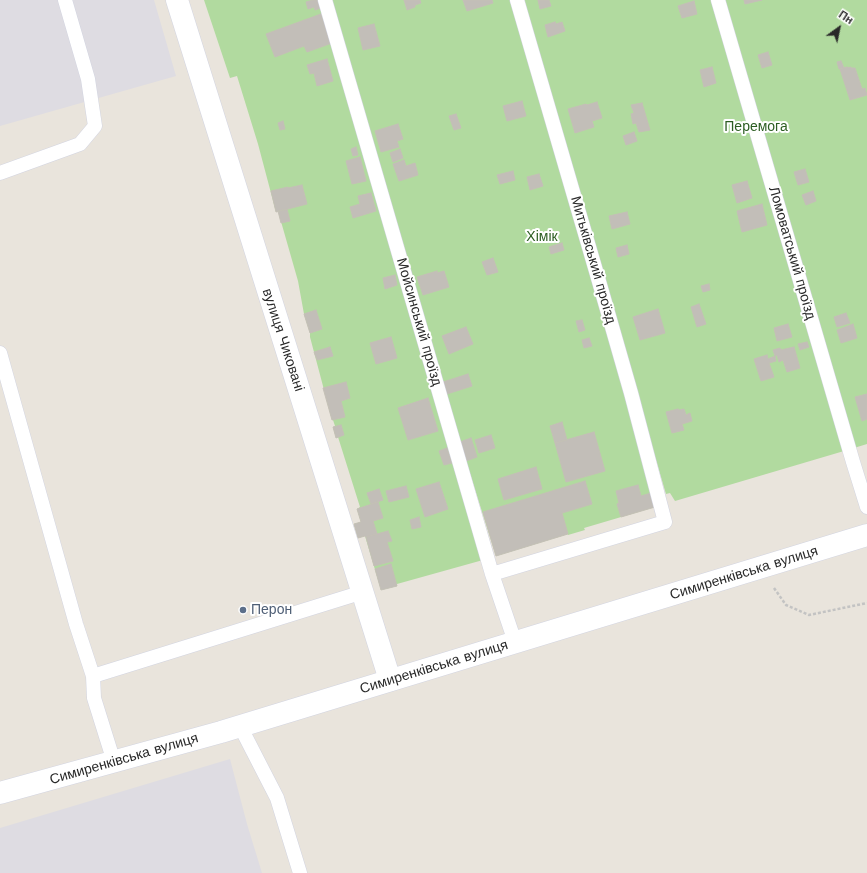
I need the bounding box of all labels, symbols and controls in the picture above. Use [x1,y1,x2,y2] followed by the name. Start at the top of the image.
[819,8,859,48] north arrow
[836,8,855,27] text: Пн
[724,119,788,135] park label: Перемога
[765,185,819,321] street label: Ломоватський проїзд
[567,194,619,326] street label: Митьківський проїзд
[526,229,558,245] park label: Хімік
[393,256,445,388] street label: Мойсинський проїзд
[258,286,308,394] street label: вулиця Чиковані
[668,542,820,604] street label: Симиренківська вулиця
[251,602,292,618] place label: Перон
[238,605,248,615] marker: Перон
[358,636,510,698] street label: Симиренківська вулиця
[48,730,200,788] street label: Симиренківська вулиця

